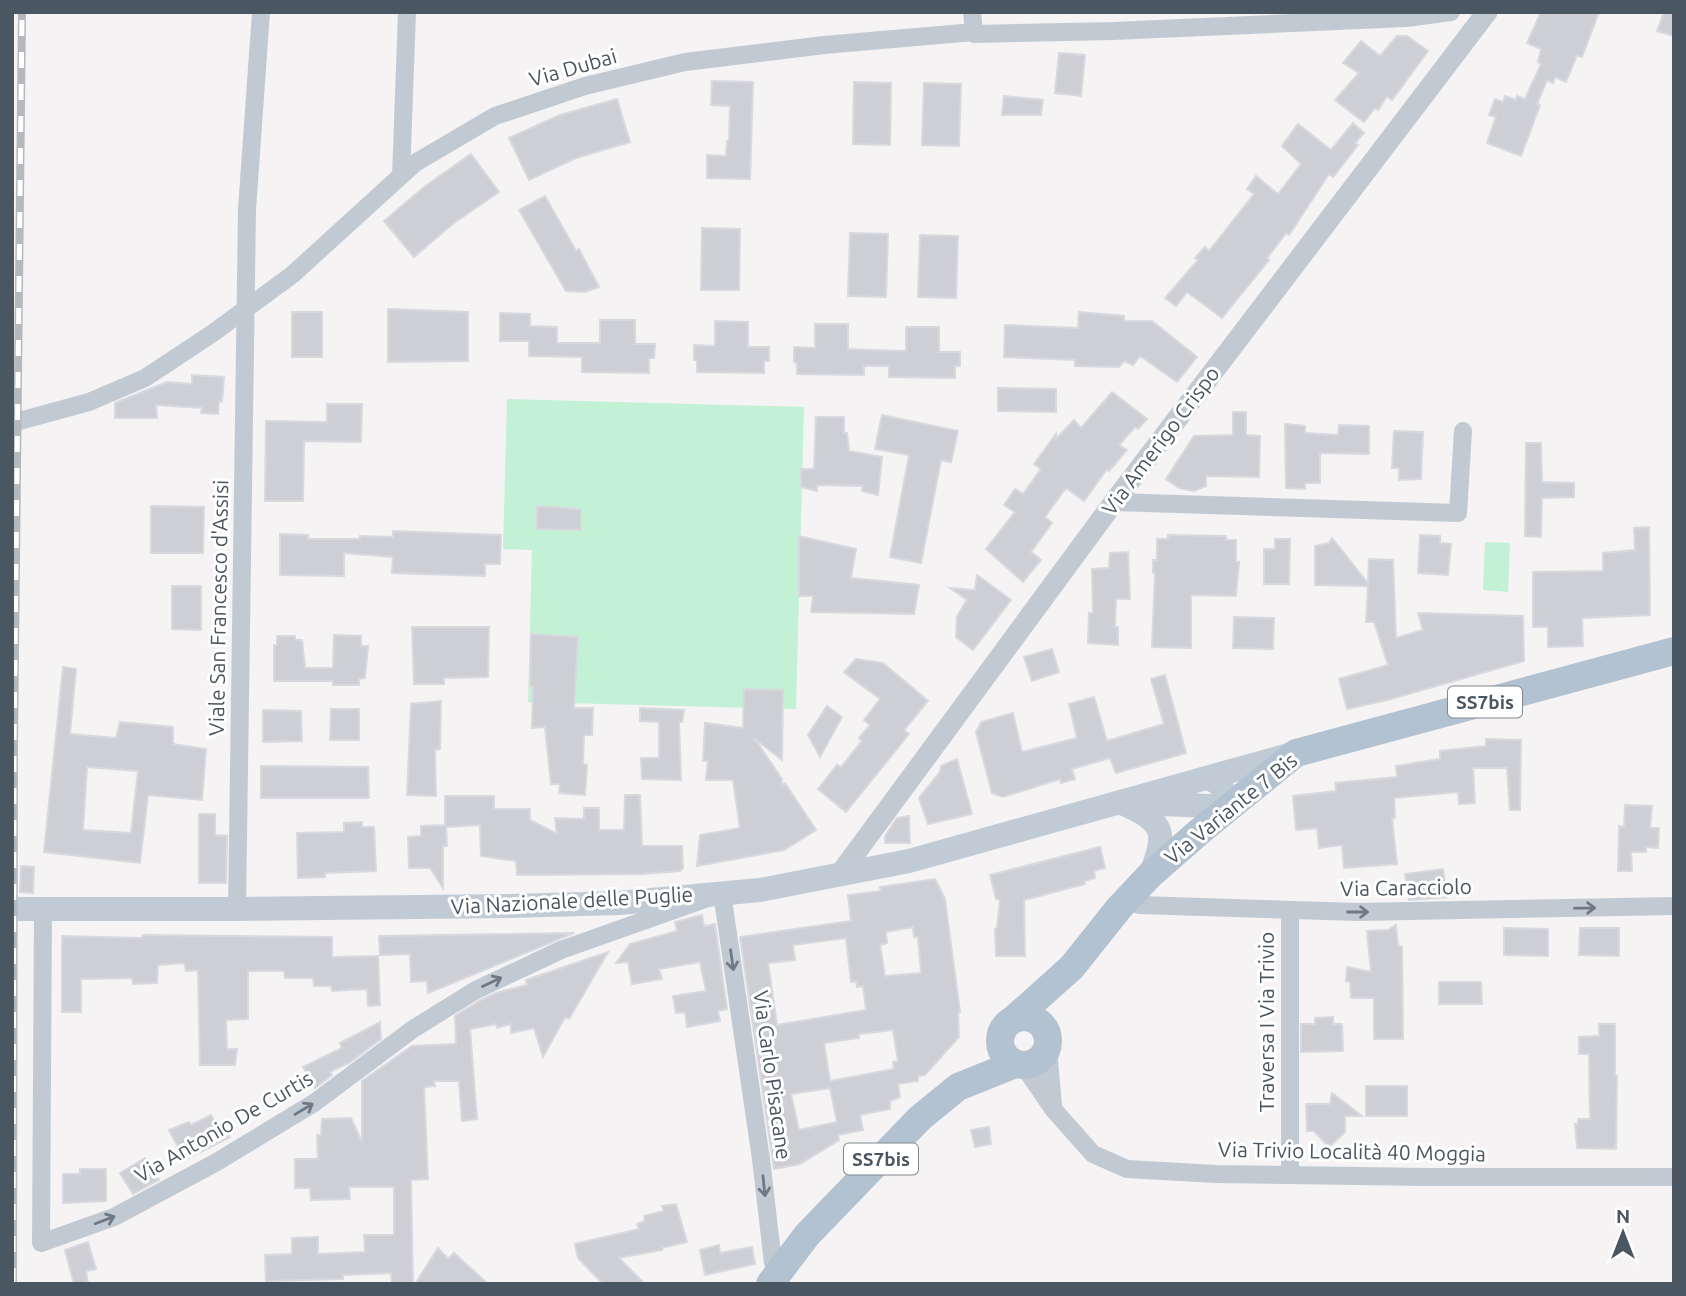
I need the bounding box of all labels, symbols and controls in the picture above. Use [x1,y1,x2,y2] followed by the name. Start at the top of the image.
[526,43,619,91] street label: Via Dubai
[1096,361,1224,519] street label: Via Amerigo Crispo
[204,480,232,736] street label: Viale San Francesco d'Assisi
[1448,687,1522,718] road number: SS7bis
[1159,748,1301,869] street label: Via Variante 7 Bis
[1340,874,1472,900] street label: Via Caracciolo
[450,882,694,918] street label: Via Nazionale delle Puglie
[1573,901,1596,915] one-way arrow
[1346,905,1369,919] one-way arrow
[1254,932,1278,1112] street label: Traversa I Via Trivio
[726,949,739,971] one-way arrow
[481,975,502,988] one-way arrow
[749,989,797,1161] street label: Via Carlo Pisacane
[130,1065,317,1187] street label: Via Antonio De Curtis
[293,1102,313,1116] one-way arrow
[1218,1137,1486,1165] street label: Via Trivio Località 40 Moggia
[844,1144,918,1175] road number: SS7bis
[758,1174,771,1197] one-way arrow
[1588,1198,1658,1268] north arrow
[1616,1205,1630,1227] text: N
[94,1212,116,1225] one-way arrow

